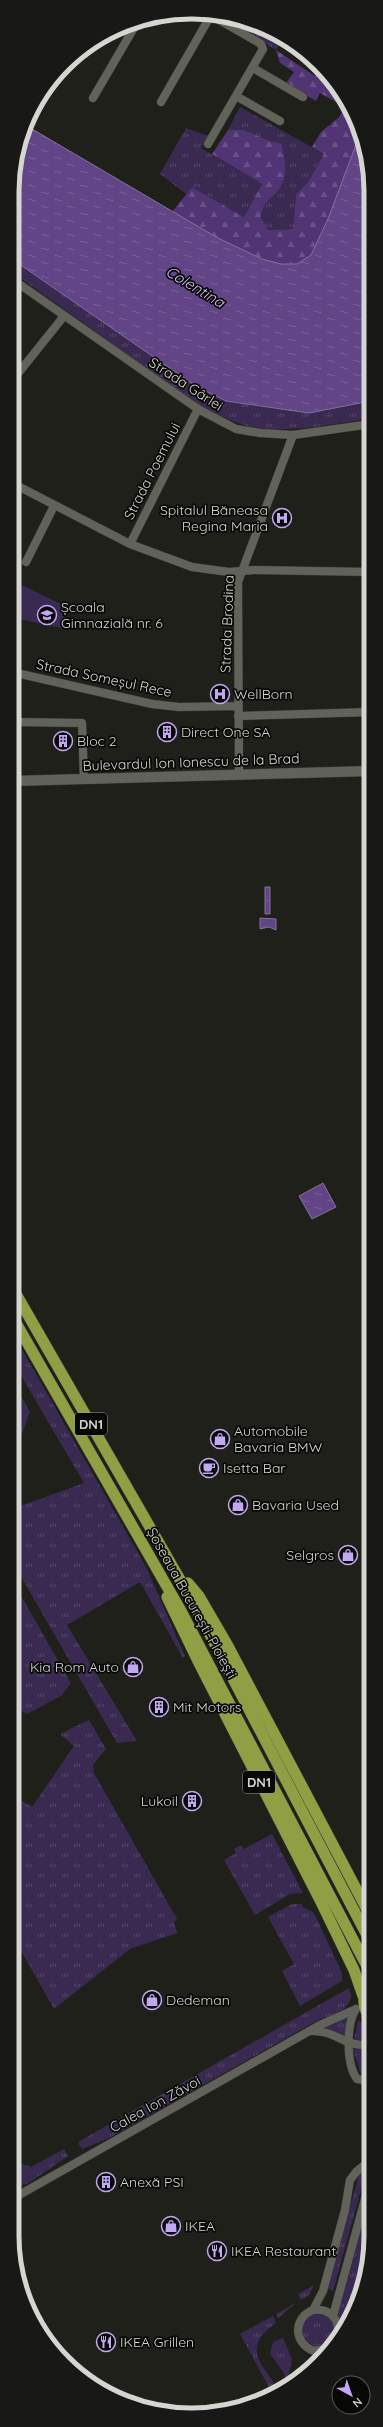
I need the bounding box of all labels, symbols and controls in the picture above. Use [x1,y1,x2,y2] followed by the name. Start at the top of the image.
[162,262,229,312] water label: Colentina
[145,353,227,415] street label: Strada Gârlei
[120,419,184,523] street label: Strada Poemului
[160,501,268,535] place label: Spitalul Băneasa Regina Maria
[271,507,293,529] hospital icon: Spitalul Băneasa Regina Maria
[216,575,238,673] street label: Strada Brodina
[61,598,163,632] place label: Școala Gimnazială nr. 6
[36,604,58,626] school or university icon: Școala Gimnazială nr. 6
[35,655,173,701] street label: Strada Someșul Rece
[209,683,231,705] hospital icon: WellBorn
[234,685,293,703] place label: WellBorn
[156,721,178,743] building icon: Direct One SA
[181,723,270,741] place label: Direct One SA
[52,730,74,752] building icon: Bloc 2
[77,732,117,750] place label: Bloc 2
[82,749,300,775] street label: Bulevardul Ion Ionescu de la Brad
[75,1413,107,1435] road number: DN1
[234,1422,323,1456] place label: Automobile Bavaria BMW
[209,1428,231,1450] shop icon: Automobile Bavaria BMW
[198,1457,220,1479] cafe icon: Isetta Bar
[223,1459,286,1477] place label: Isetta Bar
[227,1494,249,1516] shop icon: Bavaria Used
[252,1496,339,1514] place label: Bavaria Used
[143,1524,241,1682] street label: Șoseaua București-Ploiești
[337,1544,359,1566] shop icon: Selgros
[286,1546,334,1564] place label: Selgros
[122,1656,144,1678] shop icon: Kia Rom Auto
[30,1658,119,1676] place label: Kia Rom Auto
[148,1696,170,1718] building icon: Mit Motors
[173,1698,241,1716] place label: Mit Motors
[243,1771,275,1793] road number: DN1
[181,1790,203,1812] building icon: Lukoil
[141,1792,178,1810] place label: Lukoil
[141,1989,163,2011] shop icon: Dedeman
[166,1991,230,2009] place label: Dedeman
[106,2072,204,2136] street label: Calea Ion Zăvoi
[95,2171,117,2193] building icon: Anexă PSI
[120,2173,184,2191] place label: Anexă PSI
[160,2215,182,2237] shop icon: IKEA
[185,2217,215,2235] place label: IKEA
[206,2240,228,2262] restaurant icon: IKEA Restaurant
[231,2242,336,2260] place label: IKEA Restaurant
[95,2331,117,2353] restaurant icon: IKEA Grillen
[120,2333,194,2351] place label: IKEA Grillen
[331,2375,371,2415] north arrow
[350,2395,365,2411] text: N

